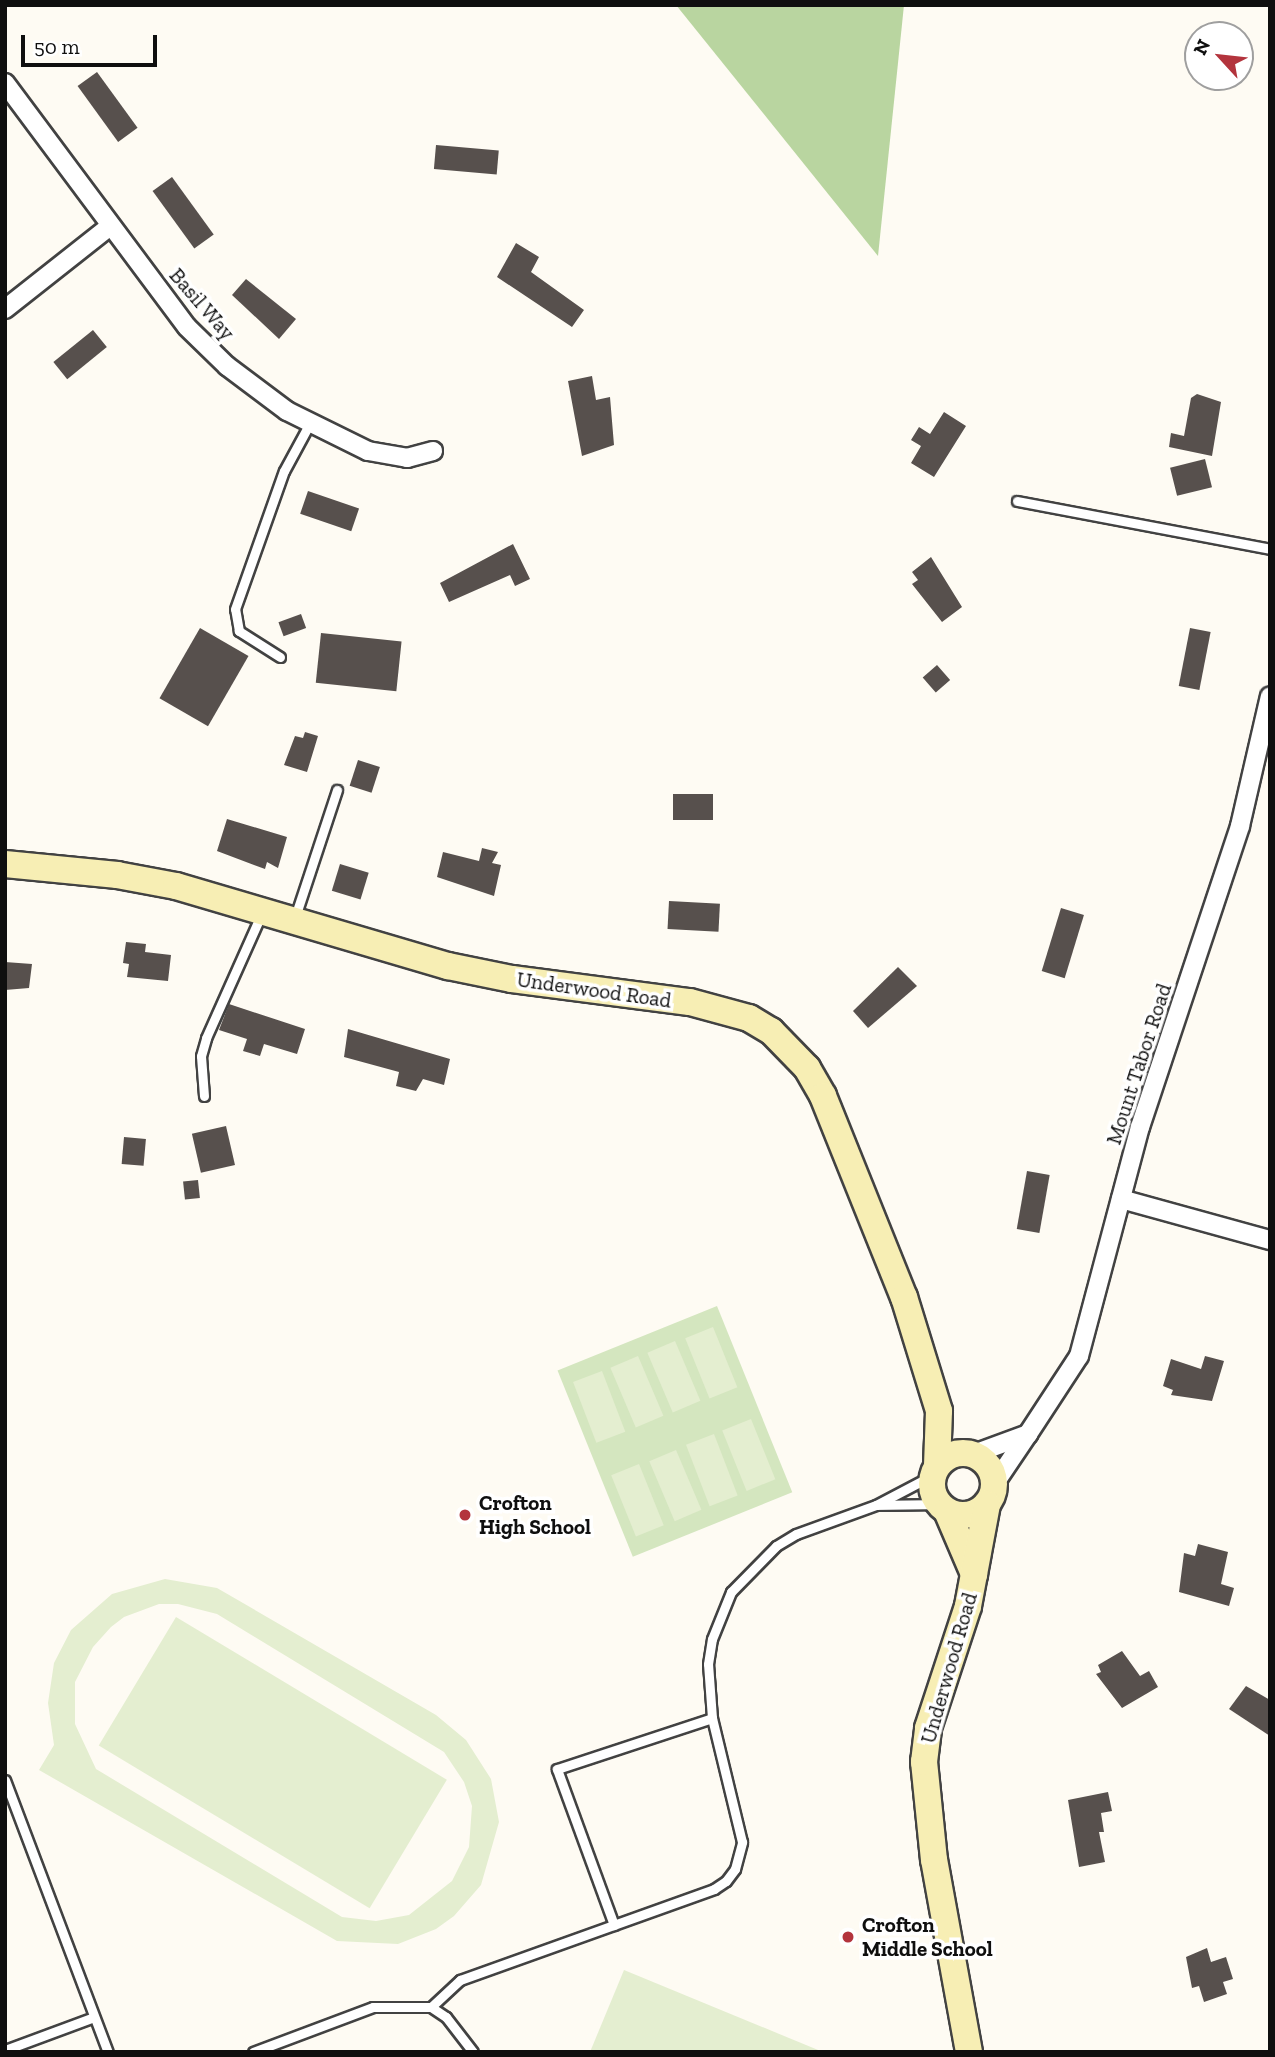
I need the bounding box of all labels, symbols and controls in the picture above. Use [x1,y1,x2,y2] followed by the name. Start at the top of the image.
[24,21,161,65] scale bar
[1184,21,1254,91] north arrow
[34,34,80,59] text: 50 m
[1188,35,1215,59] text: N
[164,263,240,345] street label: Basil Way
[515,967,673,1013] street label: Underwood Road
[1101,980,1177,1148] street label: Mount Tabor Road
[479,1490,591,1540] place label: Crofton High School
[457,1507,473,1523] marker: Crofton High School
[915,1590,983,1746] street label: Underwood Road
[862,1912,993,1962] place label: Crofton Middle School
[840,1929,856,1945] marker: Crofton Middle School

